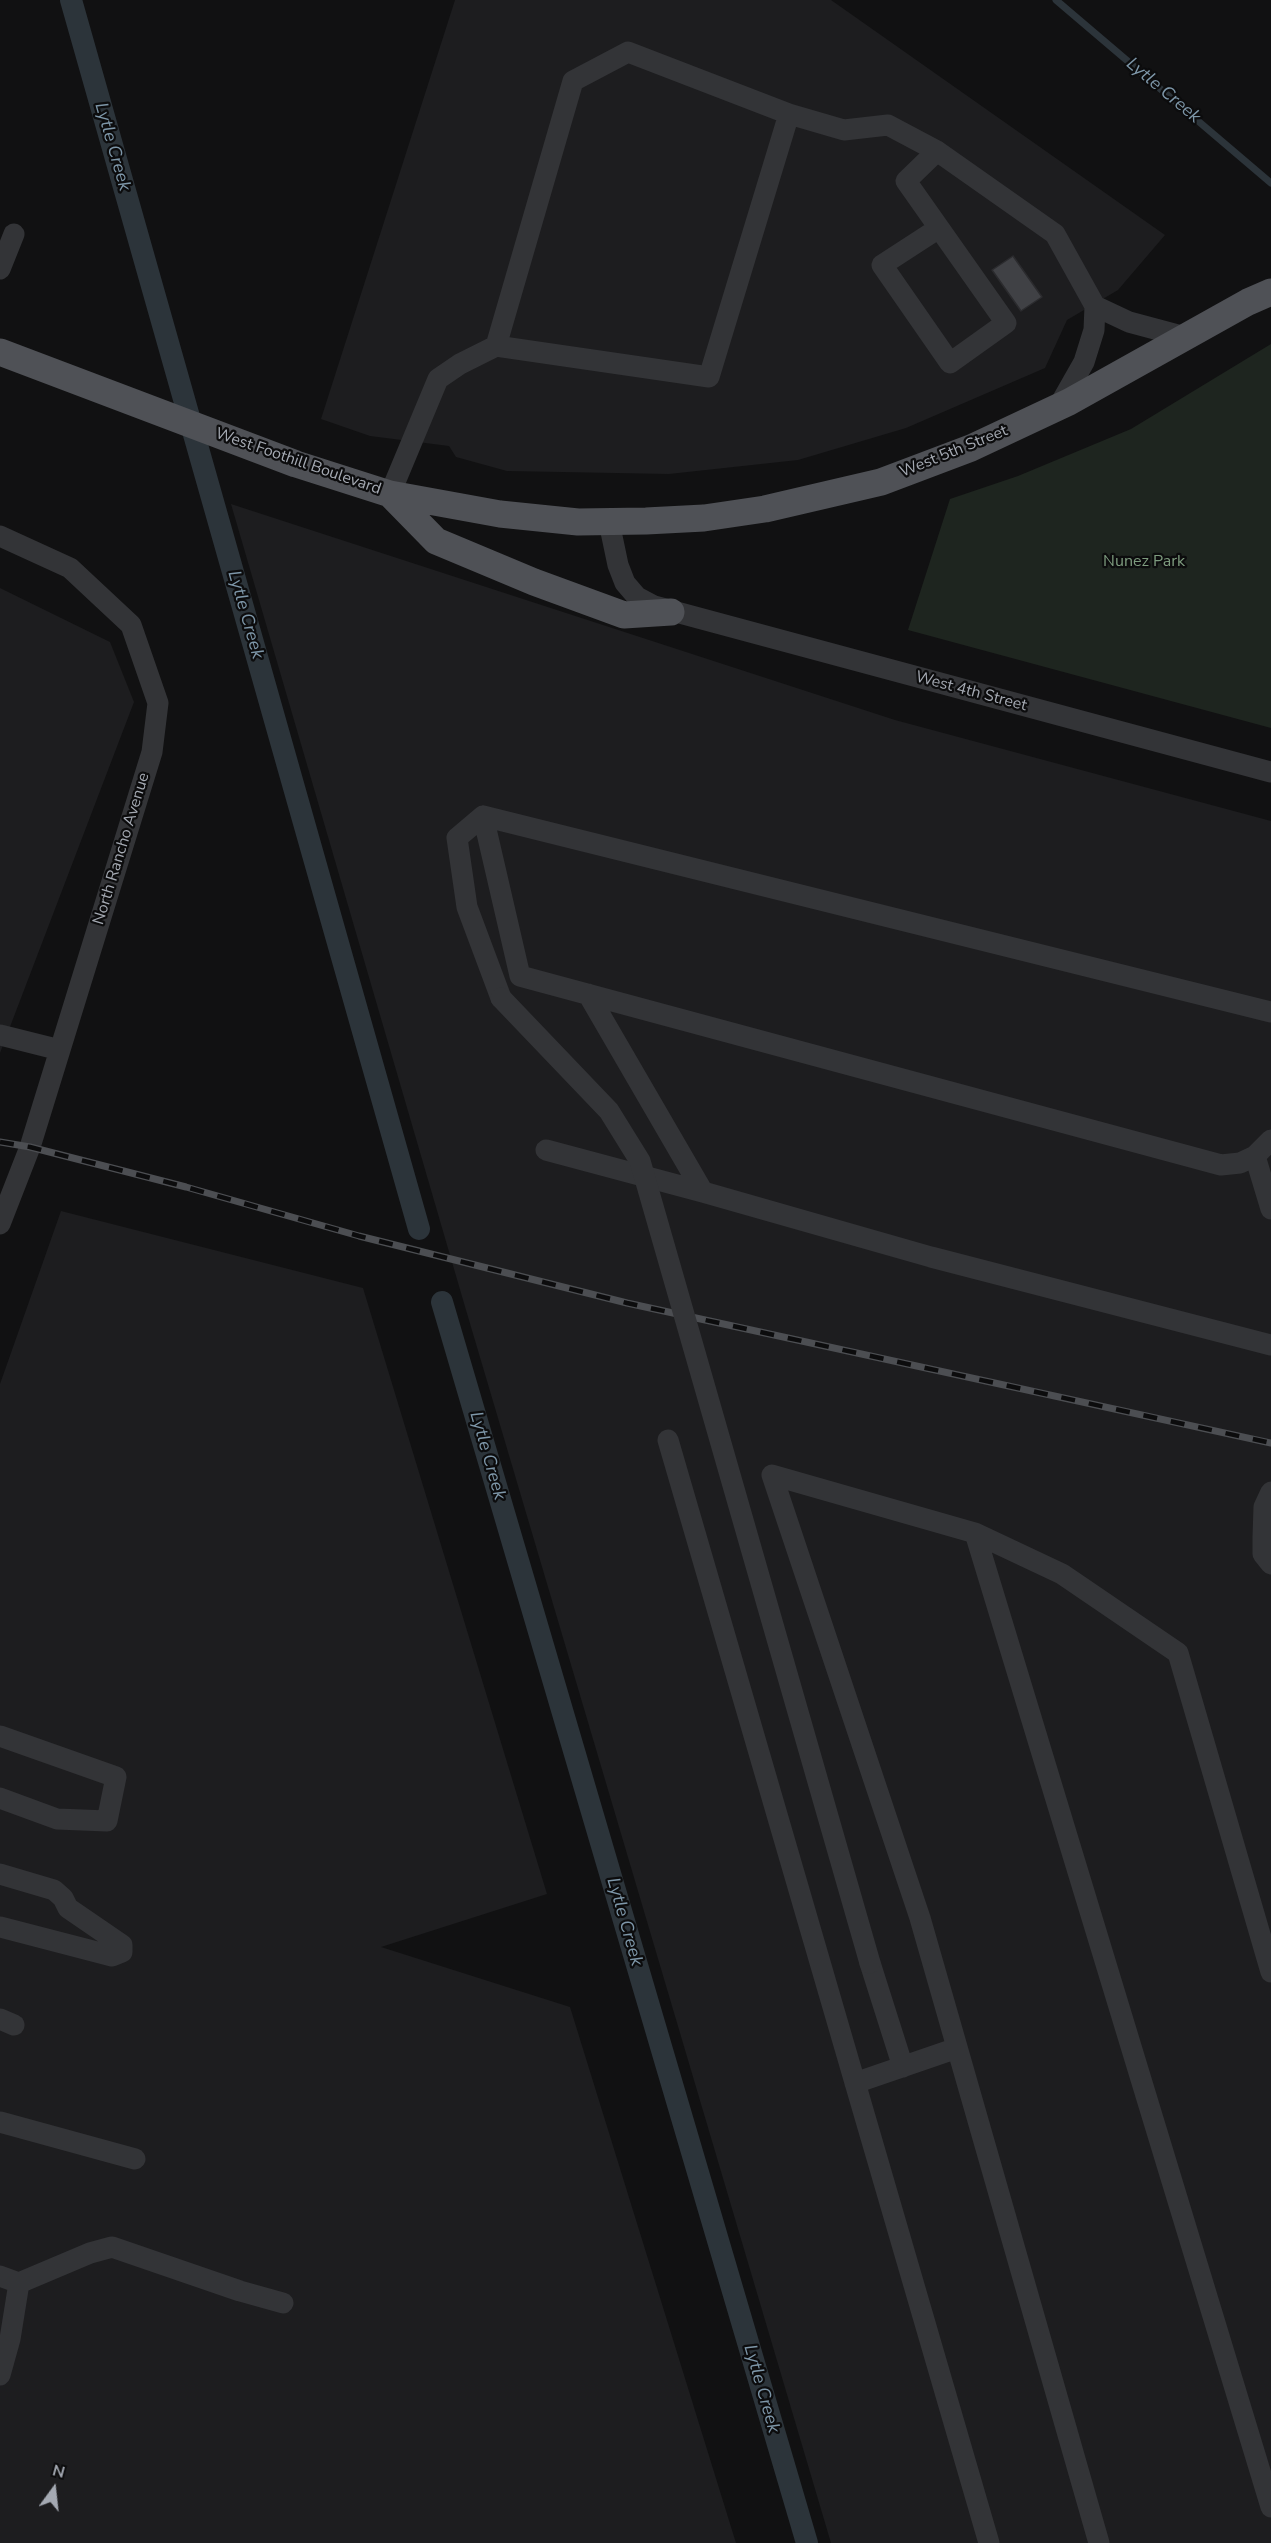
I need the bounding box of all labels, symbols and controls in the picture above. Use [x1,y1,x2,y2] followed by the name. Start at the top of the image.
[1121,54,1205,128] water label: Lytle Creek
[89,100,135,194] water label: Lytle Creek
[897,422,1011,482] street label: West 5th Street
[213,425,383,499] street label: West Foothill Boulevard
[1103,552,1185,572] park label: Nunez Park
[222,568,268,662] water label: Lytle Creek
[913,668,1029,716] street label: West 4th Street
[90,771,154,927] street label: North Rancho Avenue
[464,1409,510,1503] water label: Lytle Creek
[601,1875,647,1969] water label: Lytle Creek
[738,2342,784,2436] water label: Lytle Creek
[24,2459,84,2519] north arrow
[50,2459,67,2484] text: N

